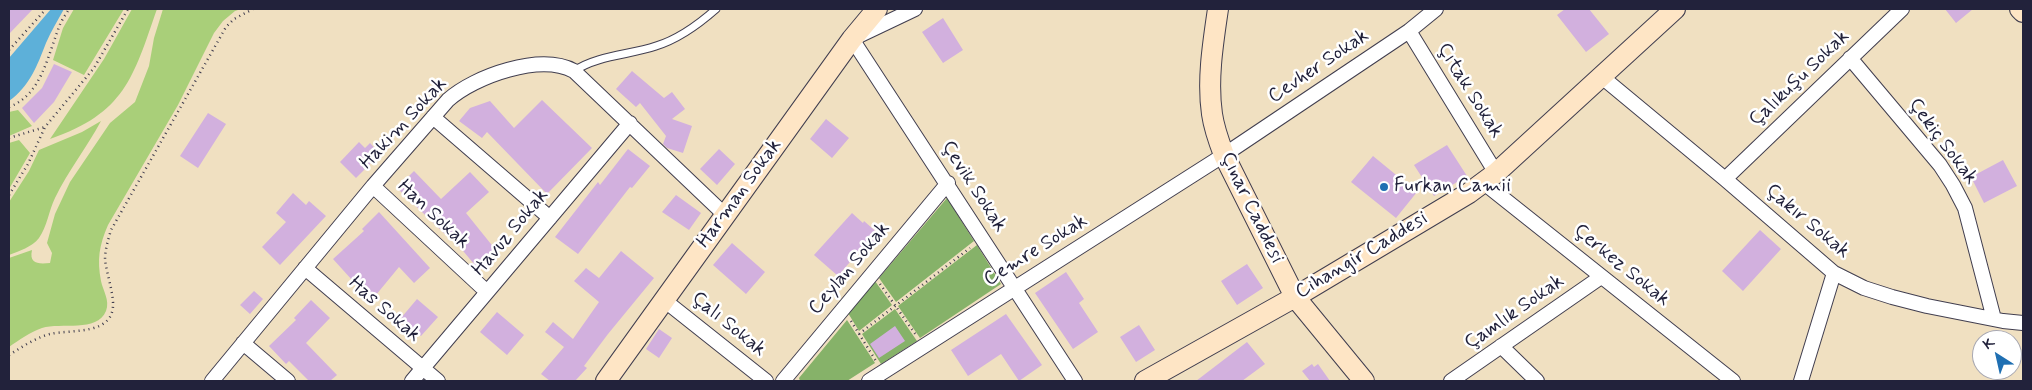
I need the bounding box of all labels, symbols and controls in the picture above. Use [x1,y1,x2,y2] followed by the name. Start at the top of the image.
[1264,25,1374,109] street label: Cevher Sokak
[1745,25,1855,133] street label: Çalıkuşu Sokak
[1430,39,1508,143] street label: Çıtak Sokak
[355,73,453,175] street label: Hakim Sokak
[1902,94,1982,190] street label: Çekiç Sokak
[692,135,788,253] street label: Harman Sokak
[935,137,1011,237] street label: Çevik Sokak
[1214,149,1288,267] street label: Çınar Caddesi
[392,175,474,255] street label: Han Sokak
[1394,175,1511,199] place label: Furkan Camii
[1760,180,1854,264] street label: Çakır Sokak
[1378,181,1390,193] marker: Furkan Camii
[468,185,554,281] street label: Havuz Sokak
[1292,207,1432,305] street label: Cihangir Caddesi
[980,210,1092,292] street label: Cemre Sokak
[804,218,896,320] street label: Ceylan Sokak
[1568,220,1674,312] street label: Çerkez Sokak
[1461,270,1569,356] street label: Çamlık Sokak
[343,272,425,348] street label: Has Sokak
[686,287,770,363] street label: Çalı Sokak
[1972,330,2022,380] north arrow
[1980,333,1998,354] text: K

